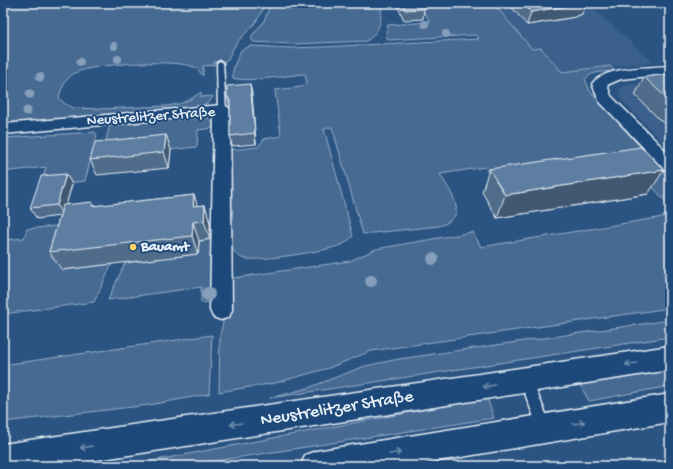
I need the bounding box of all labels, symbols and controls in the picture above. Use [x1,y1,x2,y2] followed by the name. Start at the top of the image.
[86,104,216,130] street label: Neustrelitzer Straße
[140,238,191,256] place label: Bauamt
[128,242,138,252] marker: Bauamt
[625,360,638,368] one-way arrow
[483,382,496,390] one-way arrow
[259,386,416,431] street label: Neustrelitzer Straße
[572,418,585,426] one-way arrow
[230,420,243,428] one-way arrow
[80,443,93,451] one-way arrow
[389,449,402,457] one-way arrow

